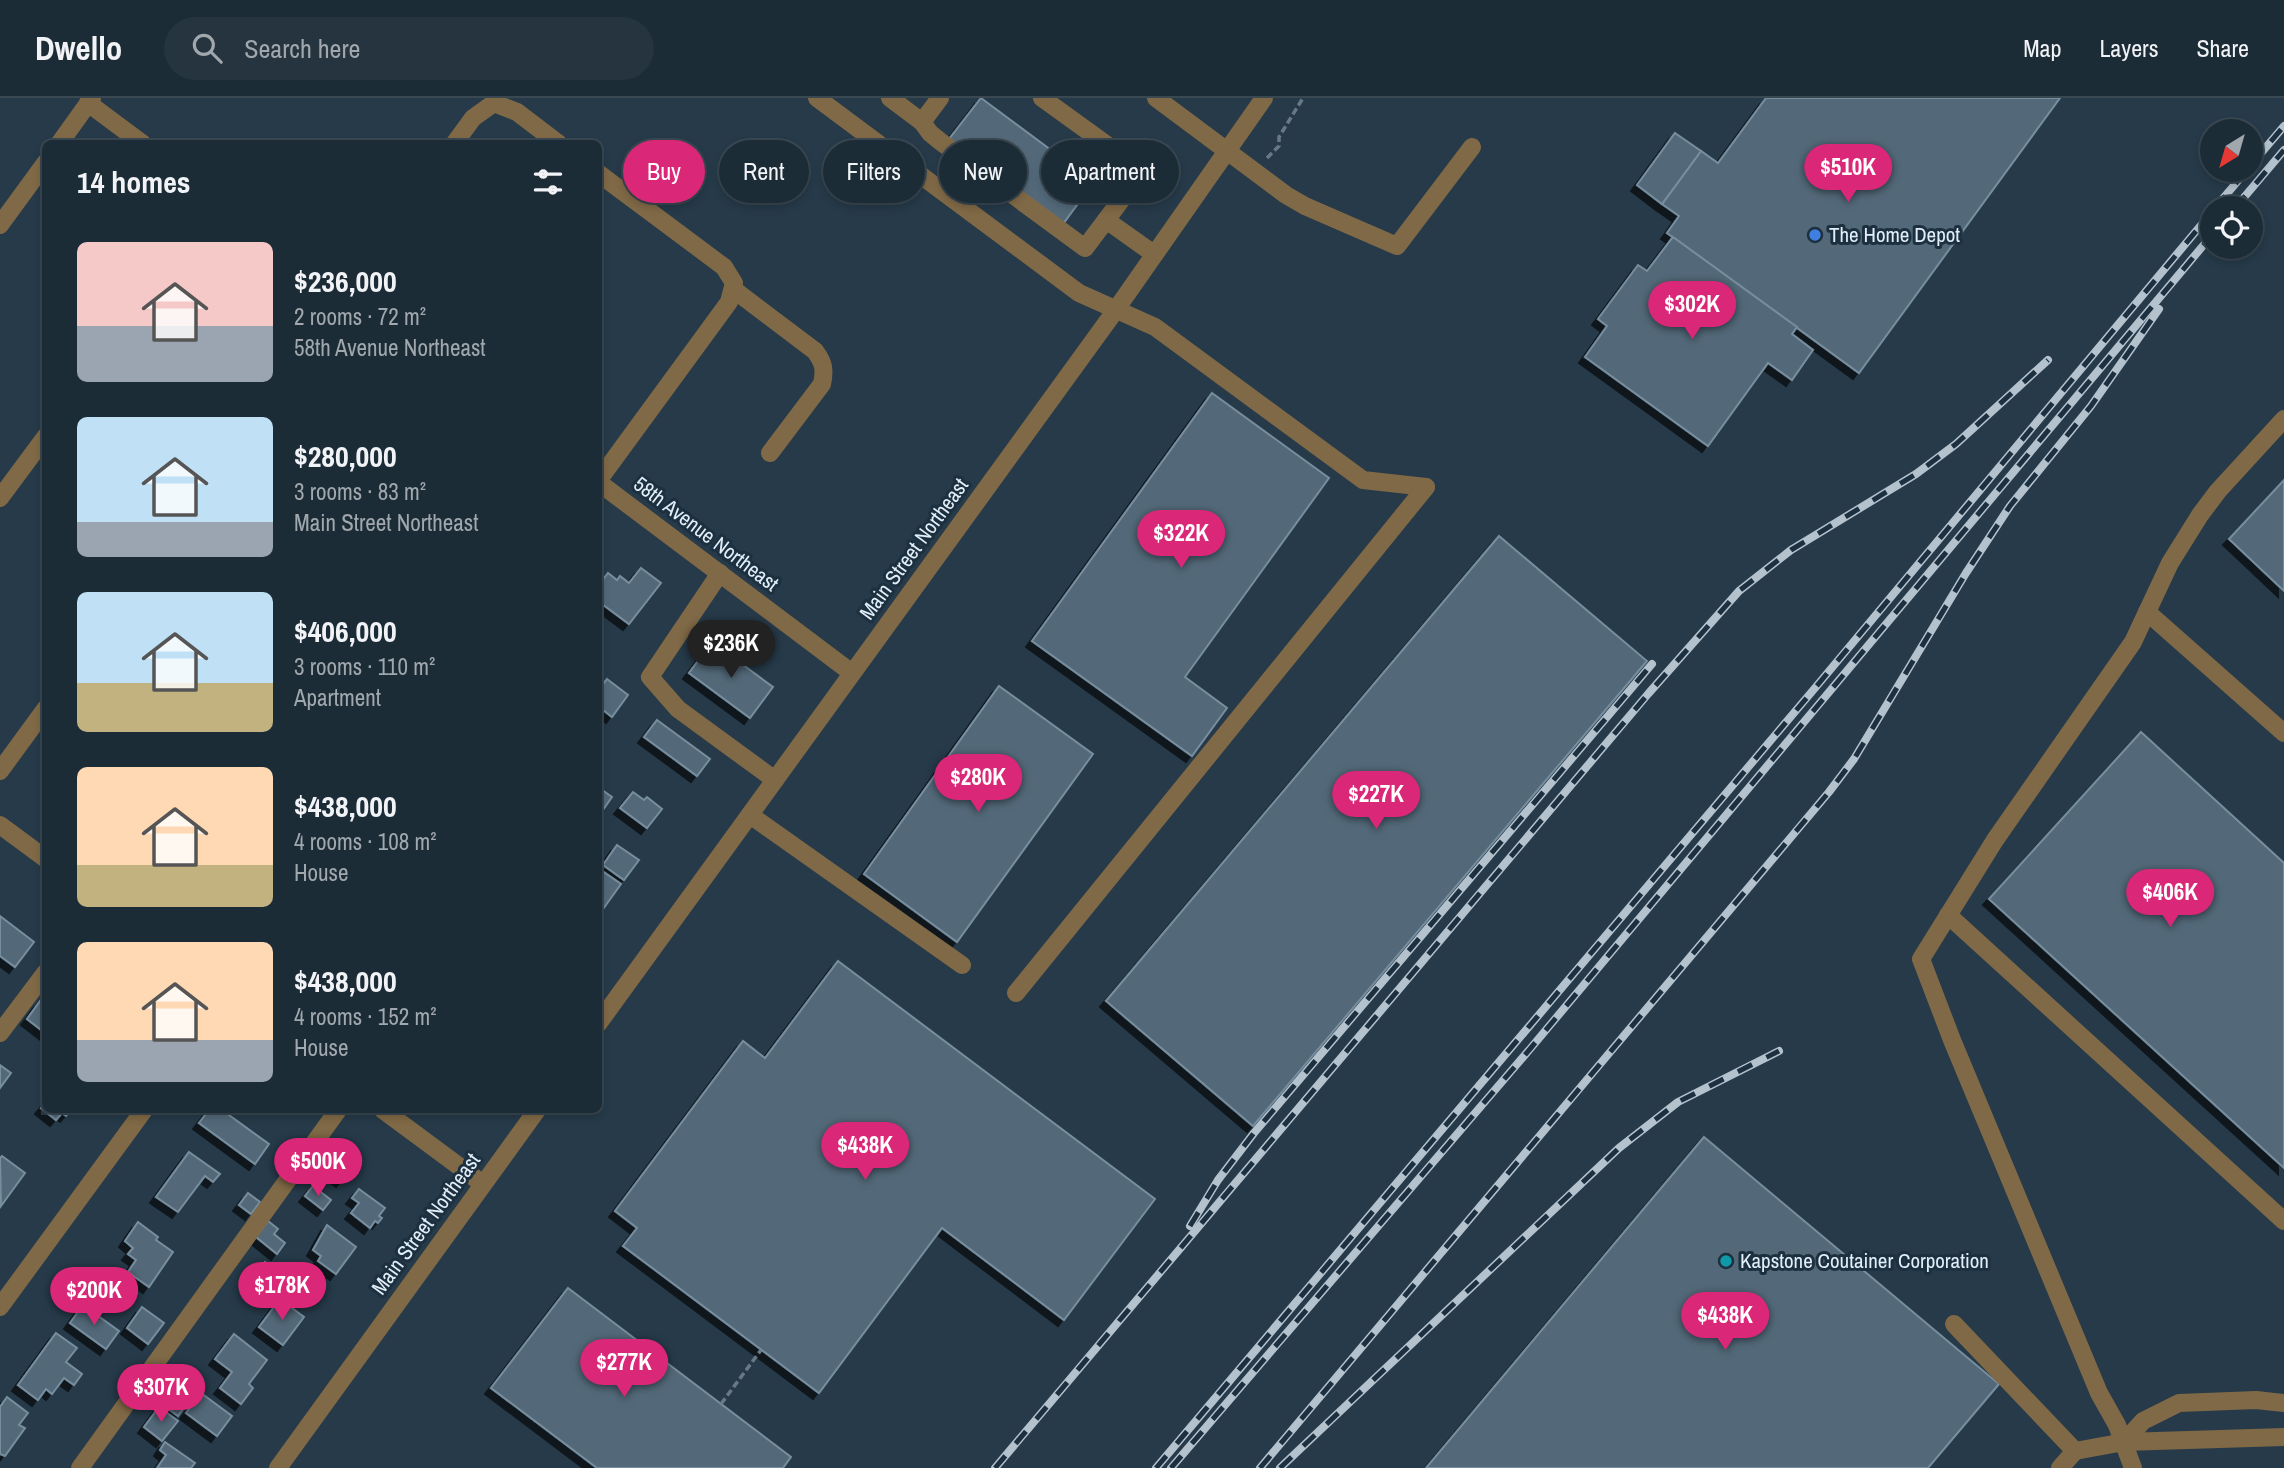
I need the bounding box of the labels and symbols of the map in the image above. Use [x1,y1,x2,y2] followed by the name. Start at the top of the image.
[2200,119,2263,182] north arrow
[1799,144,1897,204] pin: $510K
[1829,220,1960,249] place label: The Home Depot
[1807,227,1823,243] marker: The Home Depot
[1643,282,1741,341] pin: $302K
[628,469,785,598] street label: 58th Avenue Northeast
[852,472,975,625] street label: Main Street Northeast
[1132,510,1230,570] pin: $322K
[682,620,780,680] pin: $236K
[929,754,1027,814] pin: $280K
[1327,772,1425,831] pin: $227K
[2121,870,2219,929] pin: $406K
[816,1122,914,1182] pin: $438K
[269,1138,367,1198] pin: $500K
[364,1147,487,1300] street label: Main Street Northeast
[1740,1246,1989,1275] place label: Kapstone Coutainer Corporation
[1718,1253,1734,1269] marker: Kapstone Coutainer Corporation
[233,1262,331,1322] pin: $178K
[45,1268,143,1327] pin: $200K
[1676,1292,1774,1352] pin: $438K
[575,1340,673,1399] pin: $277K
[112,1364,210,1424] pin: $307K

